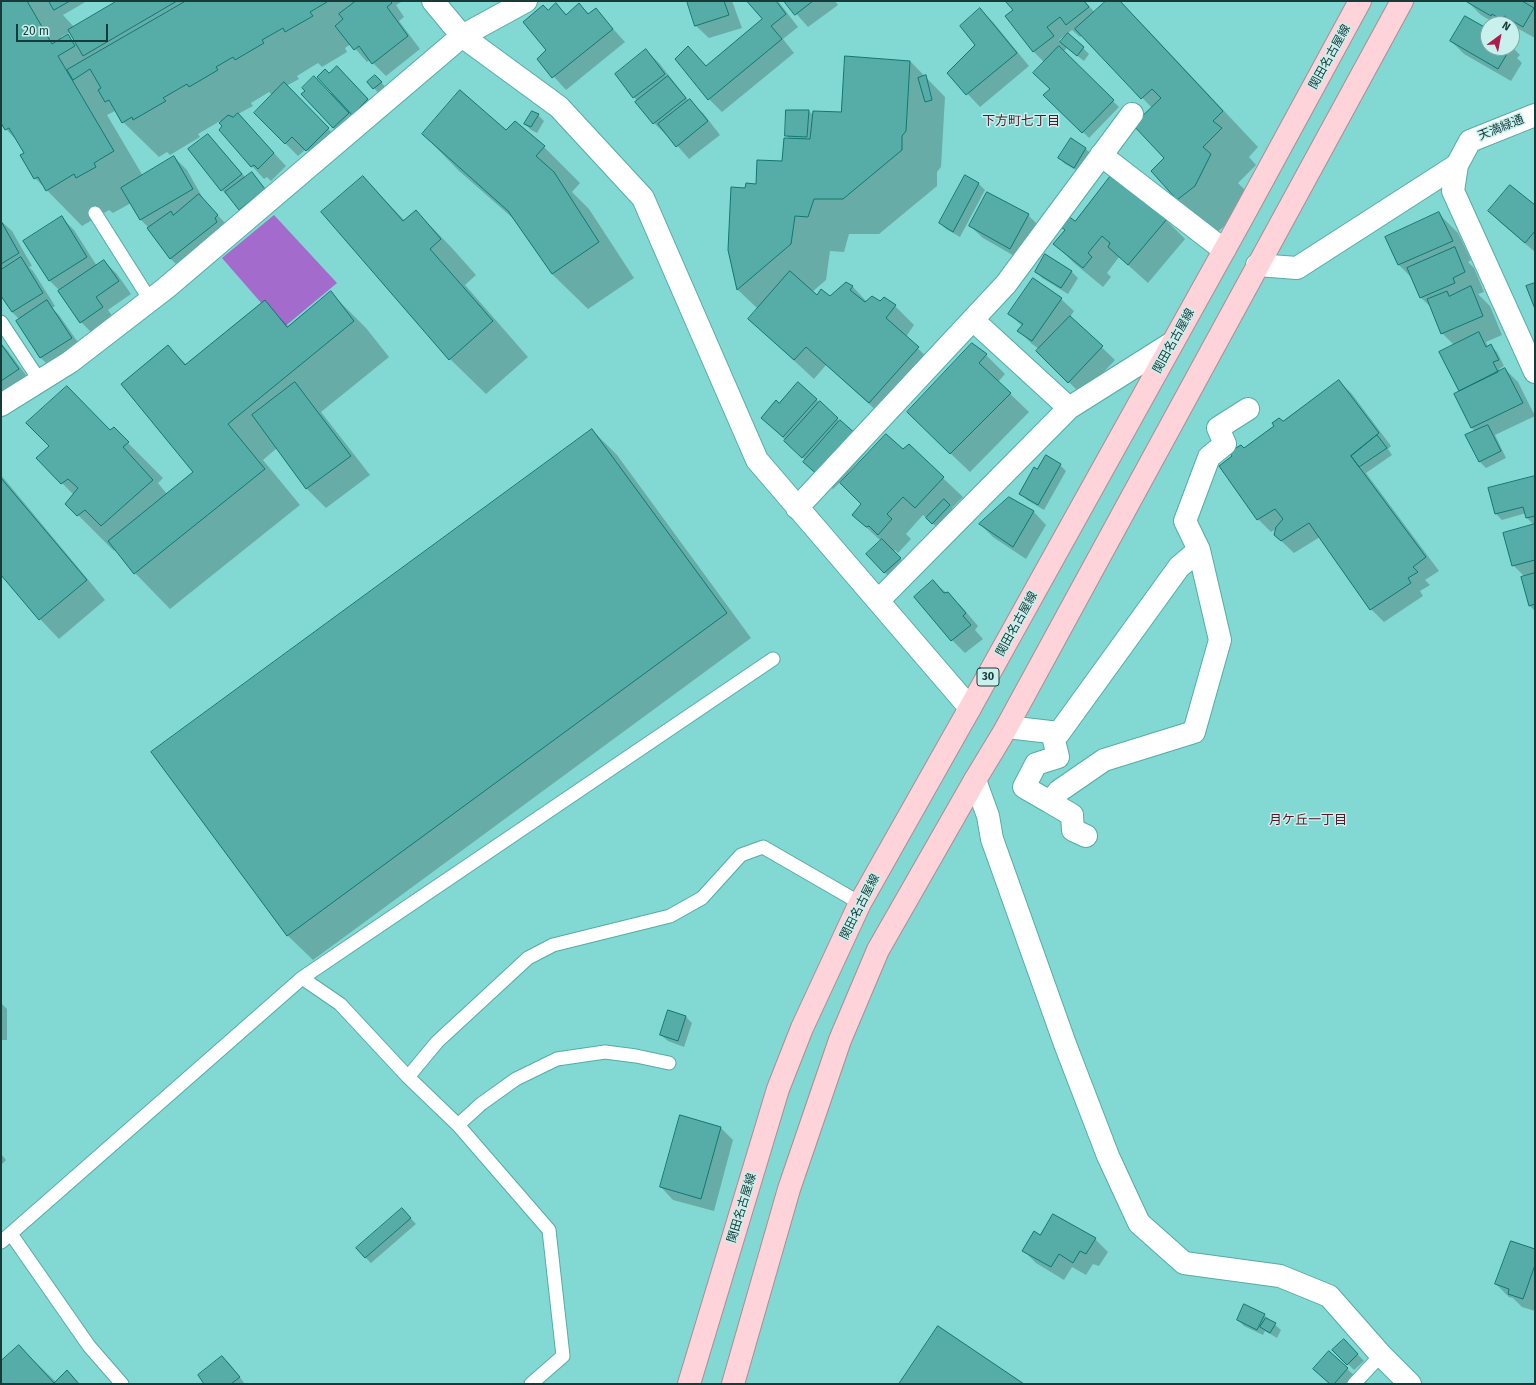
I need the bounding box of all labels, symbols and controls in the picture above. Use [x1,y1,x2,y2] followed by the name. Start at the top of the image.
[18,16,110,42] scale bar
[1480,16,1520,56] north arrow
[1500,19,1513,34] text: N
[1306,22,1354,92] street label: 関田名古屋線
[23,24,49,38] text: 20 m
[1476,112,1526,144] street label: 天満緑通
[982,113,1060,129] district label: 下方町七丁目
[1150,306,1198,376] street label: 関田名古屋線
[993,589,1041,659] street label: 関田名古屋線
[977,668,999,686] road number: 30
[1269,812,1347,828] district label: 月ケ丘一丁目
[837,872,883,942] street label: 関田名古屋線
[725,1171,759,1245] street label: 関田名古屋線

